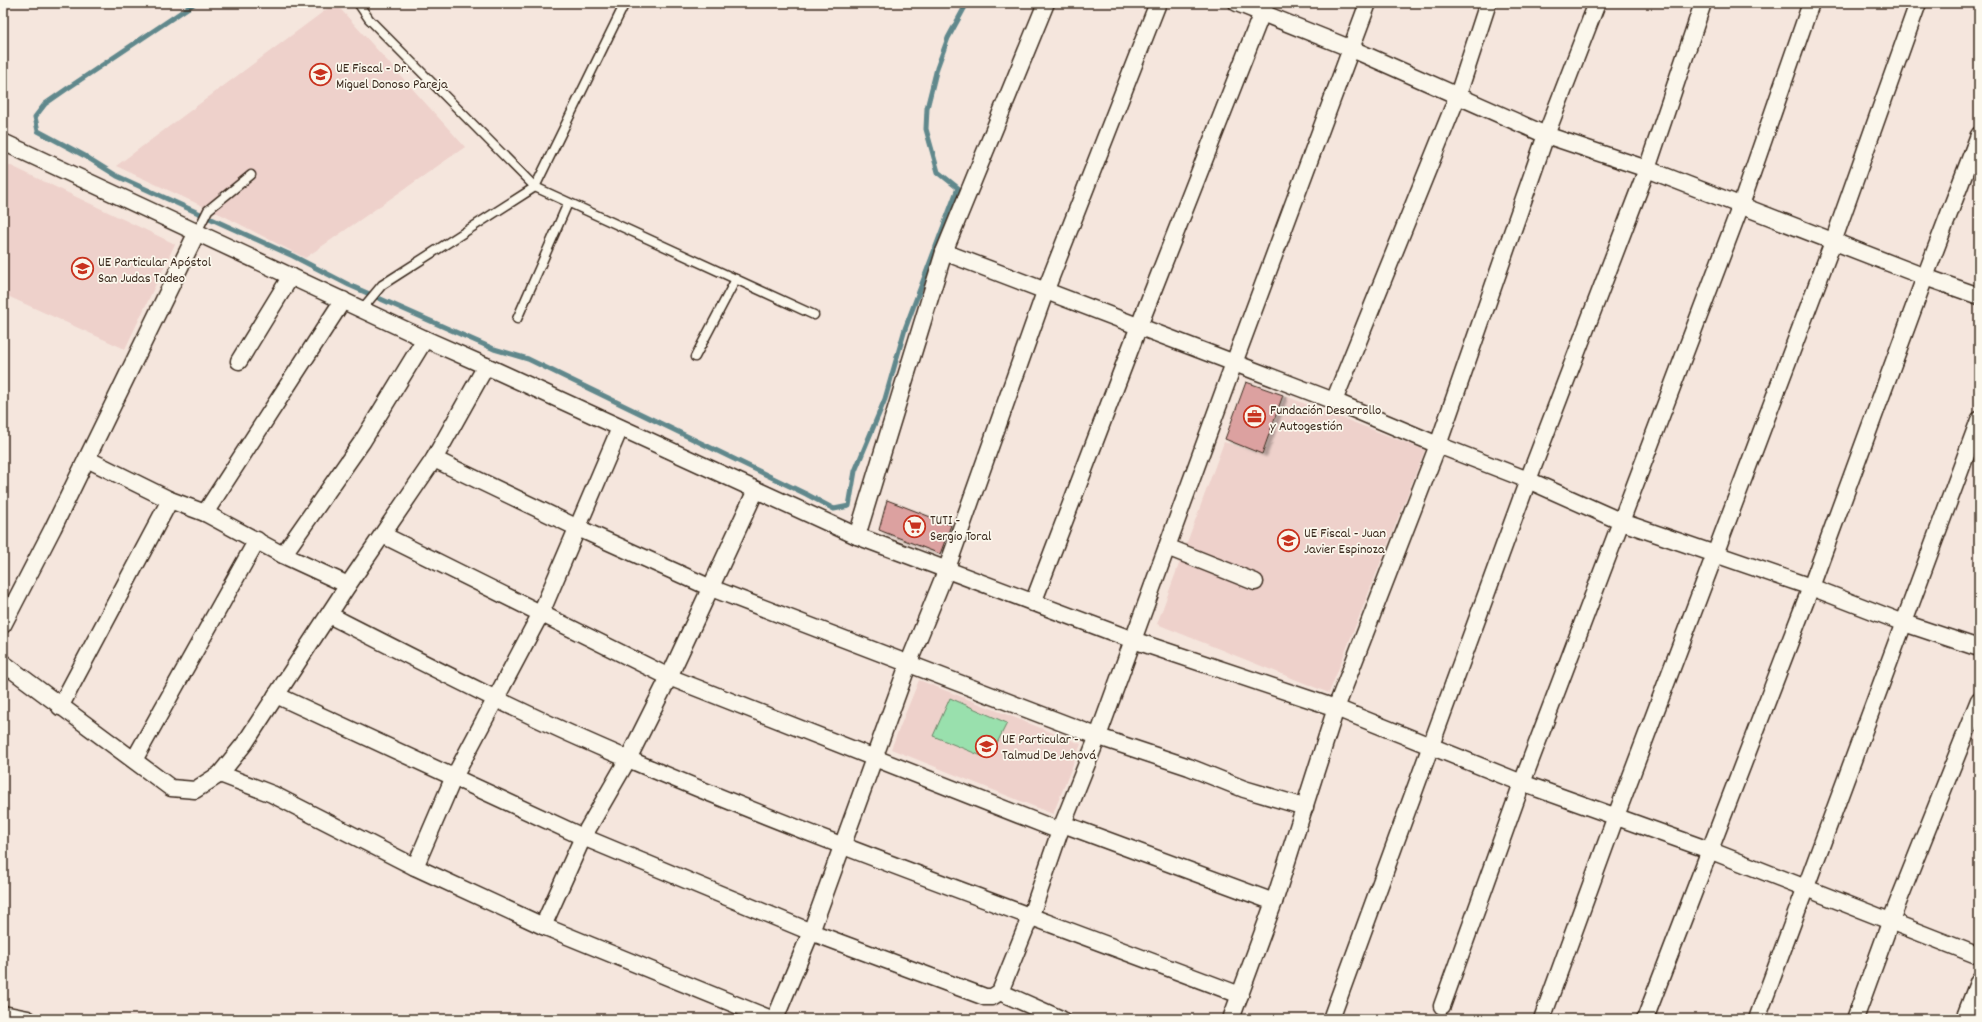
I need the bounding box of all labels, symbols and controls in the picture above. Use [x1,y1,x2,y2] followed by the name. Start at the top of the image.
[336,59,448,95] place label: UE Fiscal - Dr. Miguel Donoso Pareja
[307,62,333,88] school or university icon: UE Fiscal - Dr. Miguel Donoso Pareja
[98,253,212,289] place label: UE Particular Apóstol San Judas Tadeo
[70,256,96,282] school or university icon: UE Particular Apóstol San Judas Tadeo
[1270,401,1381,437] place label: Fundación Desarrollo y Autogestión
[1241,404,1267,430] office icon: Fundación Desarrollo y Autogestión
[930,511,992,547] place label: TUTI - Sergio Toral
[902,514,928,540] supermarket icon: TUTI - Sergio Toral
[1304,524,1386,560] place label: UE Fiscal - Juan Javier Espinoza
[1276,527,1302,553] school or university icon: UE Fiscal - Juan Javier Espinoza
[1002,730,1096,766] place label: UE Particular - Talmud De Jehová
[973,733,999,759] school or university icon: UE Particular - Talmud De Jehová

